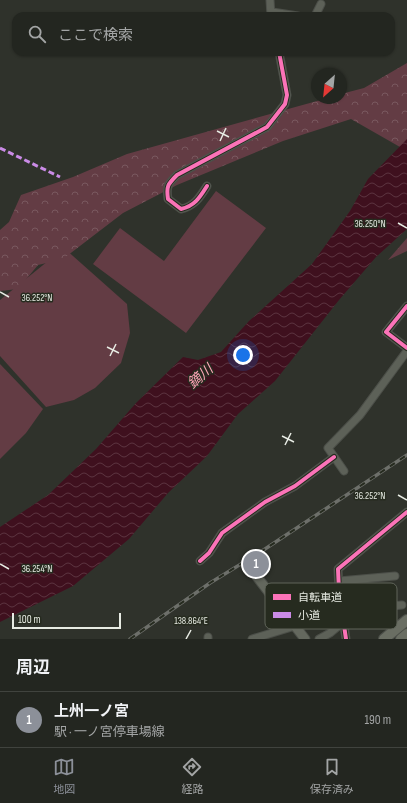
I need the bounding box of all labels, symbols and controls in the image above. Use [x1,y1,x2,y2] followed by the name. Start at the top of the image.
[12,12,395,56] search box
[26,23,48,45] icon: search
[58,26,133,45] text: ここで検索
[311,68,347,104] north arrow
[354,218,386,230] text: 36.250°N
[22,292,52,304] text: 36.252°N
[233,345,253,365] your location
[184,359,218,392] water label: 鏑川
[355,490,385,502] text: 36.252°N
[243,549,269,579] pin: 1
[22,563,52,575] text: 36.254°N
[265,583,397,629] legend
[298,591,342,604] text: 自転車道
[298,609,320,622] text: 小道
[12,611,121,630] scale bar
[18,613,40,626] text: 100 m
[174,615,208,627] text: 138.864°E
[16,658,50,678] text: 周辺
[54,702,129,721] text: 上州一ノ宮
[26,712,32,728] text: 1
[364,712,391,728] text: 190 m
[54,724,165,740] text: 駅 · 一ノ宮停車場線
[53,756,75,796] tab: 地図
[181,756,203,796] tab: 経路
[310,756,354,796] tab: 保存済み

